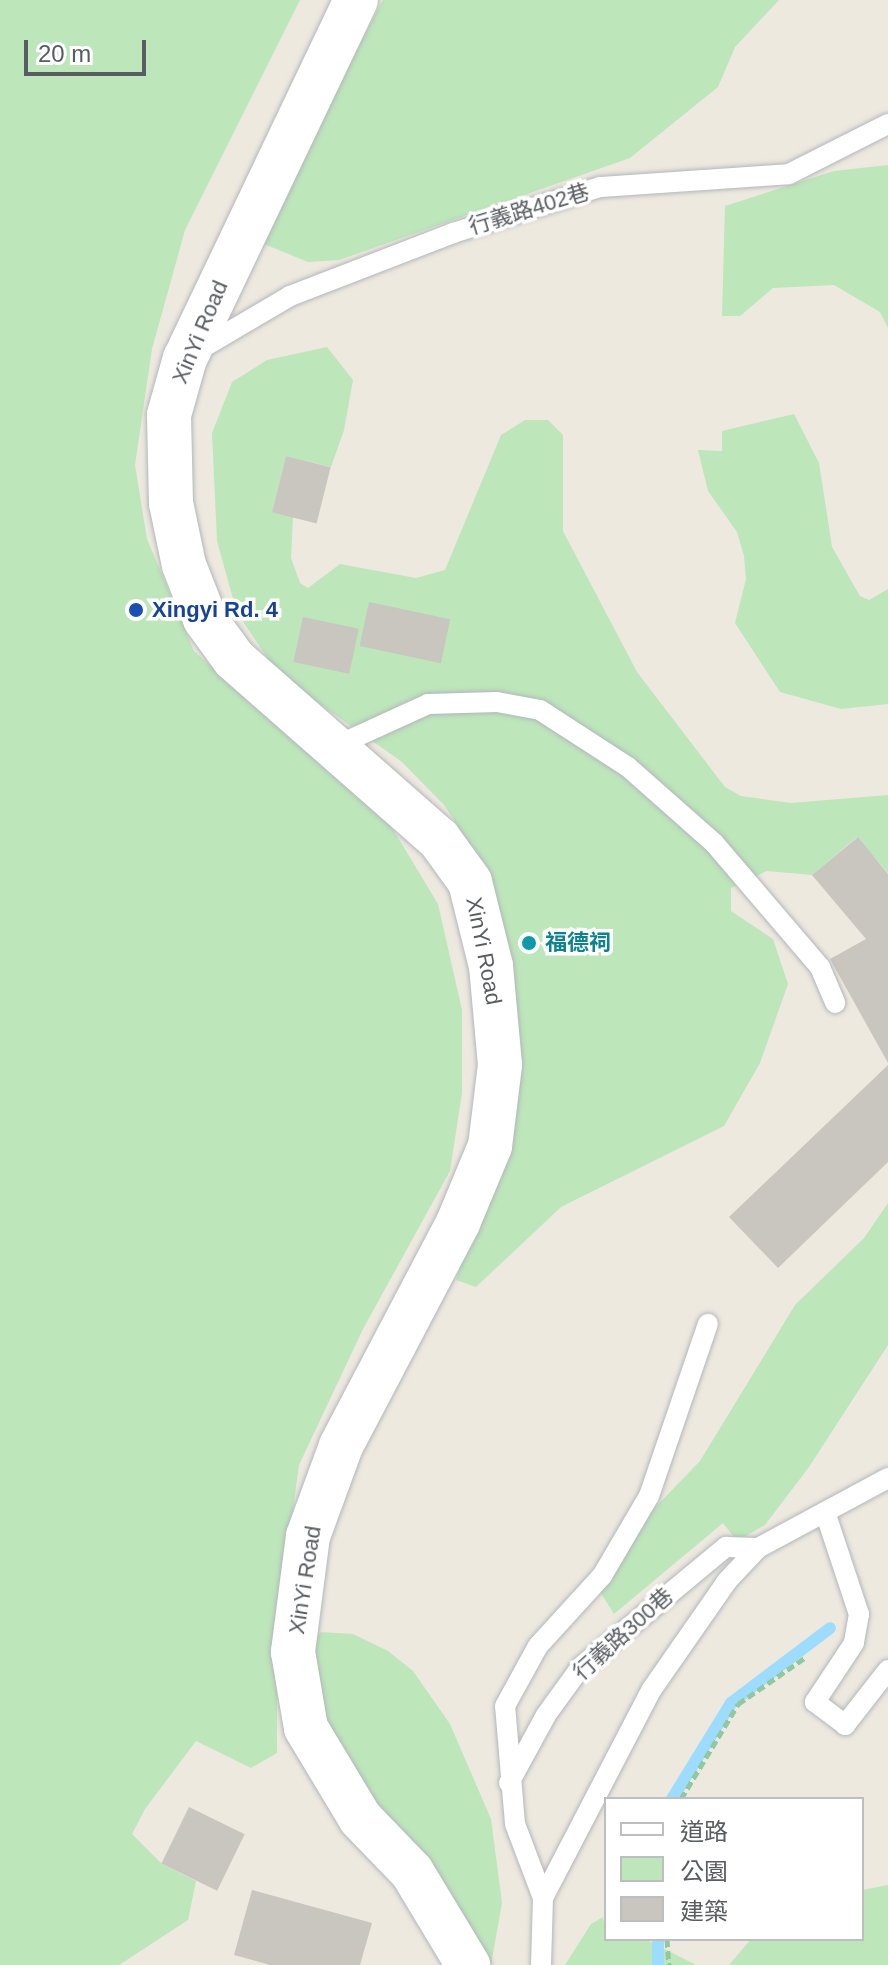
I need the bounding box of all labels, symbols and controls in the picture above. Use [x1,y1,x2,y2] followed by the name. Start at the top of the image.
[28,24,150,74] scale bar
[38,40,91,67] text: 20 m
[466,178,592,240] street label: 行義路402巷
[167,277,233,387] street label: XinYi Road
[152,597,278,623] place label: Xingyi Rd. 4
[127,601,145,619] marker: Xingyi Rd. 4
[461,895,507,1007] street label: XinYi Road
[545,930,611,956] place label: 福德祠
[520,934,538,952] marker: 福德祠
[283,1524,327,1636] street label: XinYi Road
[568,1582,678,1686] street label: 行義路300巷
[604,1797,864,1941] legend
[680,1818,728,1845] text: 道路
[680,1858,728,1885] text: 公園
[680,1898,728,1925] text: 建築

